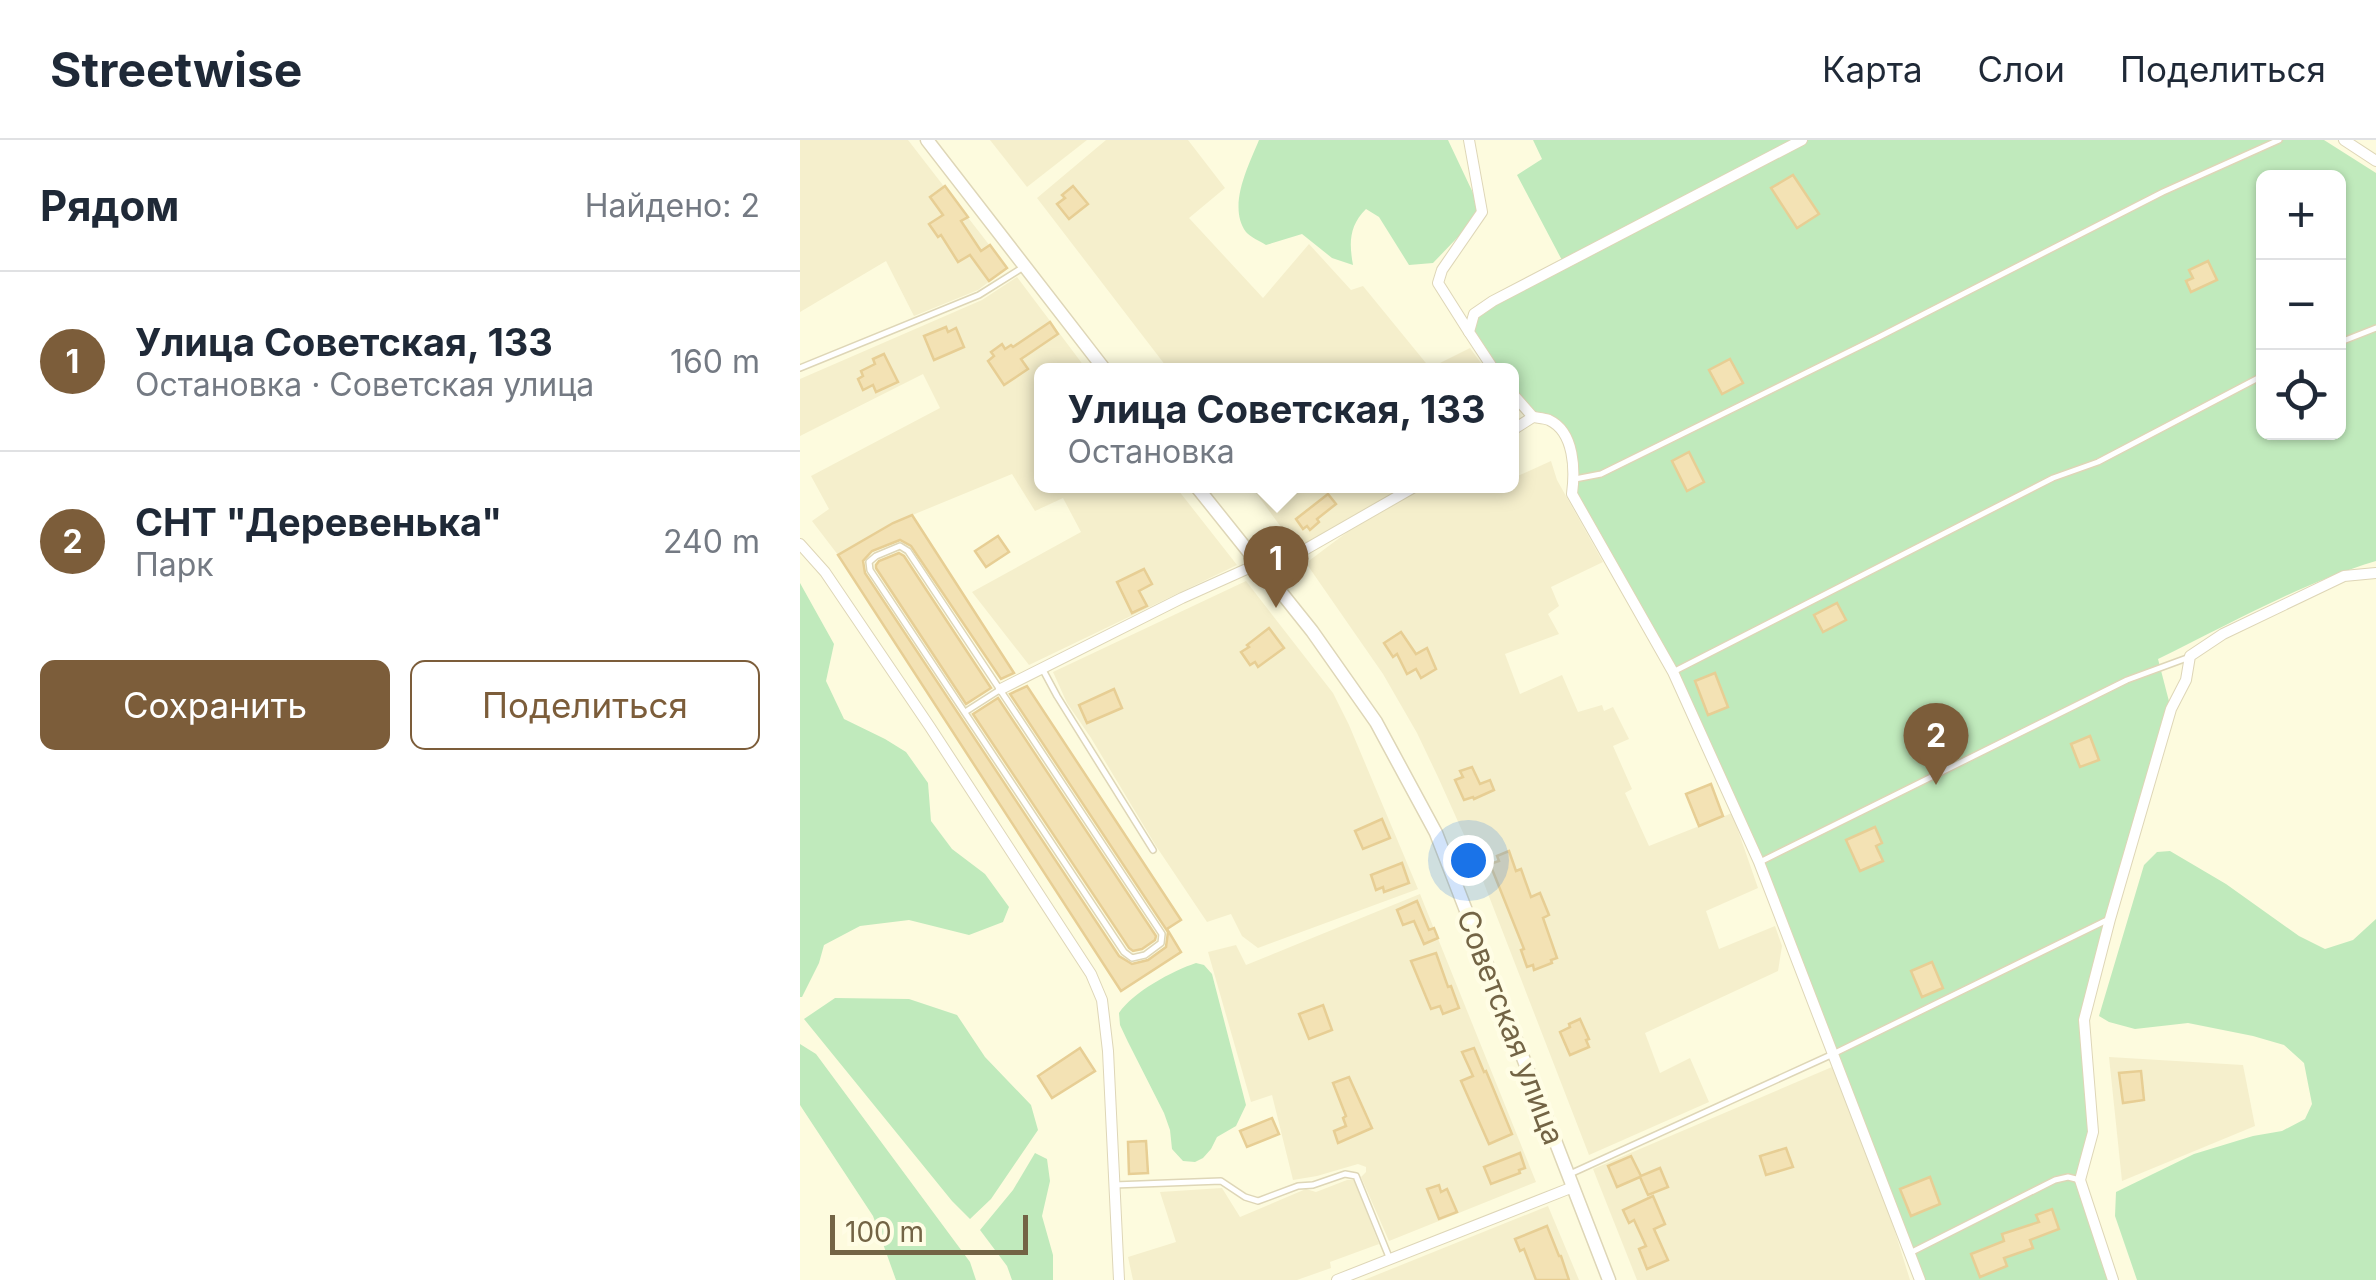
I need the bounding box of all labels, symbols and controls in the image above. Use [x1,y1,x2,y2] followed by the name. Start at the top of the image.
[50,40,302,99] text: Streetwise
[1822,48,1923,90] text: Карта
[1978,48,2065,90] text: Слои
[2120,48,2326,90] text: Поделиться
[2256,170,2346,440] map controls
[2256,170,2346,260] button: +
[40,180,179,231] text: Рядом
[585,186,760,225] text: Найдено: 2
[2256,260,2346,350] button: −
[135,319,553,365] text: Улица Советская, 133
[66,342,79,381] text: 1
[670,342,760,381] text: 160 m
[2256,350,2346,440] button: locate
[1034,363,1519,493] popup
[135,365,594,404] text: Остановка · Советская улица
[1068,386,1485,432] text: Улица Советская, 133
[1068,432,1235,471] text: Остановка
[135,499,502,545] text: СНТ "Деревенька"
[62,522,83,561] text: 2
[663,522,760,561] text: 240 m
[1244,526,1308,608] pin: 1
[135,545,214,584] text: Парк
[40,660,390,750] button: Сохранить
[410,660,760,750] button: Поделиться
[1904,702,1968,785] pin: 2
[1443,835,1494,886] your location
[1450,905,1572,1149] street label: Советская улица
[830,1210,1028,1254] scale bar
[845,1215,924,1249] text: 100 m

